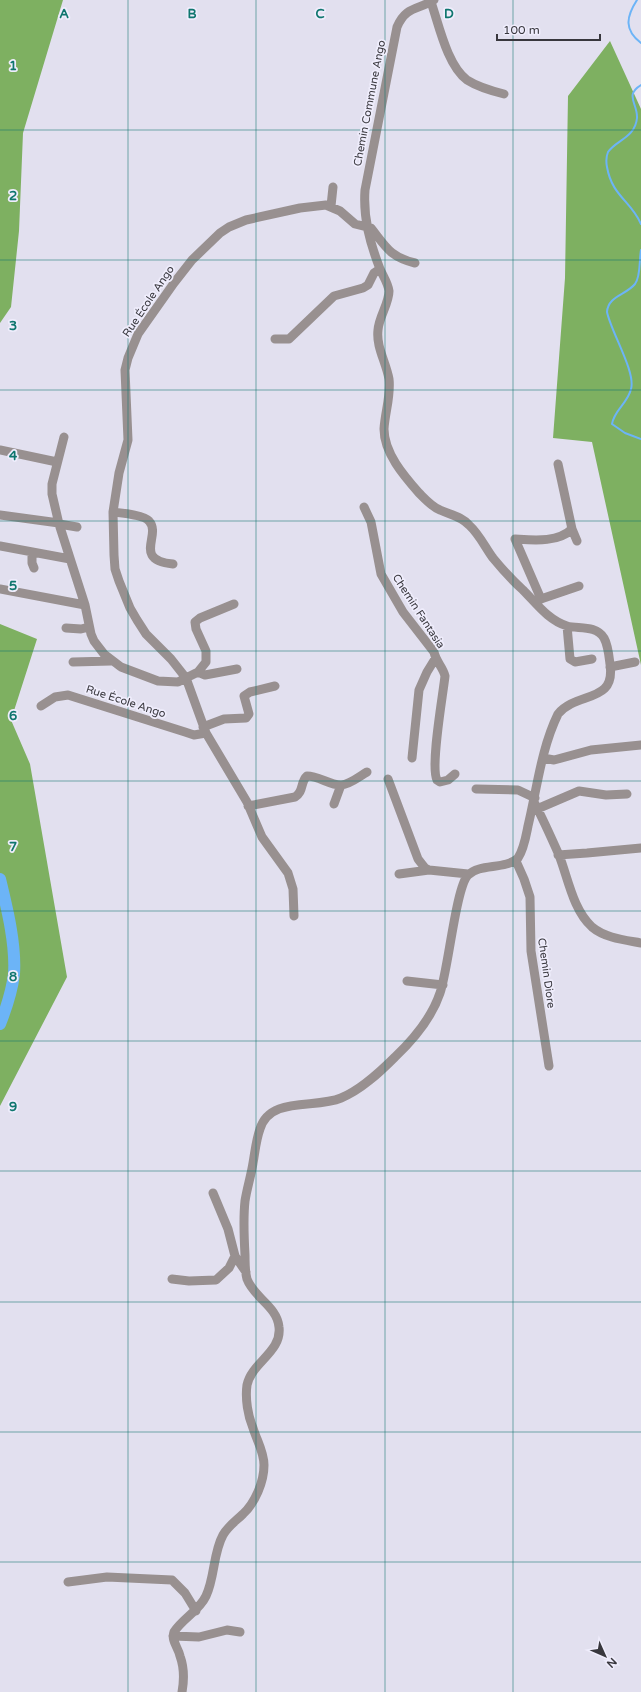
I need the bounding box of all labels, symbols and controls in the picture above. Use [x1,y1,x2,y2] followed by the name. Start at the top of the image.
[59,6,69,22] text: A
[187,6,197,22] text: B
[315,6,325,22] text: C
[444,6,454,22] text: D
[497,16,600,42] scale bar
[503,23,540,37] text: 100 m
[351,39,388,167] street label: Chemin Commune Ango
[9,58,17,74] text: 1
[9,188,17,204] text: 2
[119,262,177,339] street label: Rue École Ango
[9,318,17,334] text: 3
[9,448,18,464] text: 4
[390,572,447,651] street label: Chemin Fantasia
[9,578,17,594] text: 5
[84,681,168,721] street label: Rue École Ango
[9,708,17,724] text: 6
[9,839,17,855] text: 7
[535,937,558,1009] street label: Chemin Diore
[9,969,17,985] text: 8
[9,1099,17,1115] text: 9
[585,1636,625,1676] north arrow
[604,1655,619,1670] text: N

